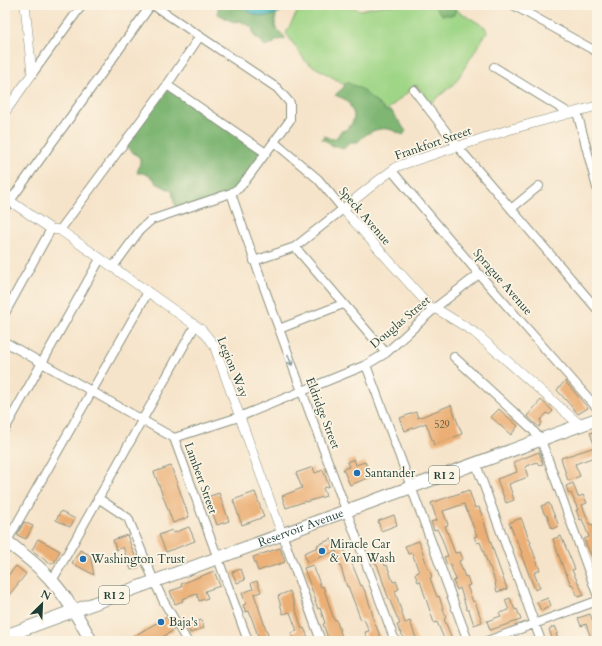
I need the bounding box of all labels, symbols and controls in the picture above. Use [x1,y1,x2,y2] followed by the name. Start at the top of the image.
[393,122,474,164] street label: Frankfort Street
[335,184,395,248] street label: Speck Avenue
[470,245,536,319] street label: Sprague Avenue
[367,292,434,352] street label: Douglas Street
[214,334,253,400] street label: Legion Way
[287,354,295,366] one-way arrow
[302,375,344,451] street label: Eldridge Street
[434,418,450,432] house number: 529
[181,440,221,516] street label: Lambert Street
[365,465,416,481] place label: Santander
[429,466,459,484] road number: RI 2
[352,468,362,478] marker: Santander
[256,505,346,551] street label: Reservoir Avenue
[330,536,396,566] place label: Miracle Car & Van Wash
[317,546,327,556] marker: Miracle Car & Van Wash
[90,551,185,567] place label: Washington Trust
[78,554,88,564] marker: Washington Trust
[22,584,62,624] north arrow
[99,586,129,604] road number: RI 2
[38,587,54,604] text: N
[169,614,198,630] place label: Baja's
[156,617,166,627] marker: Baja's

